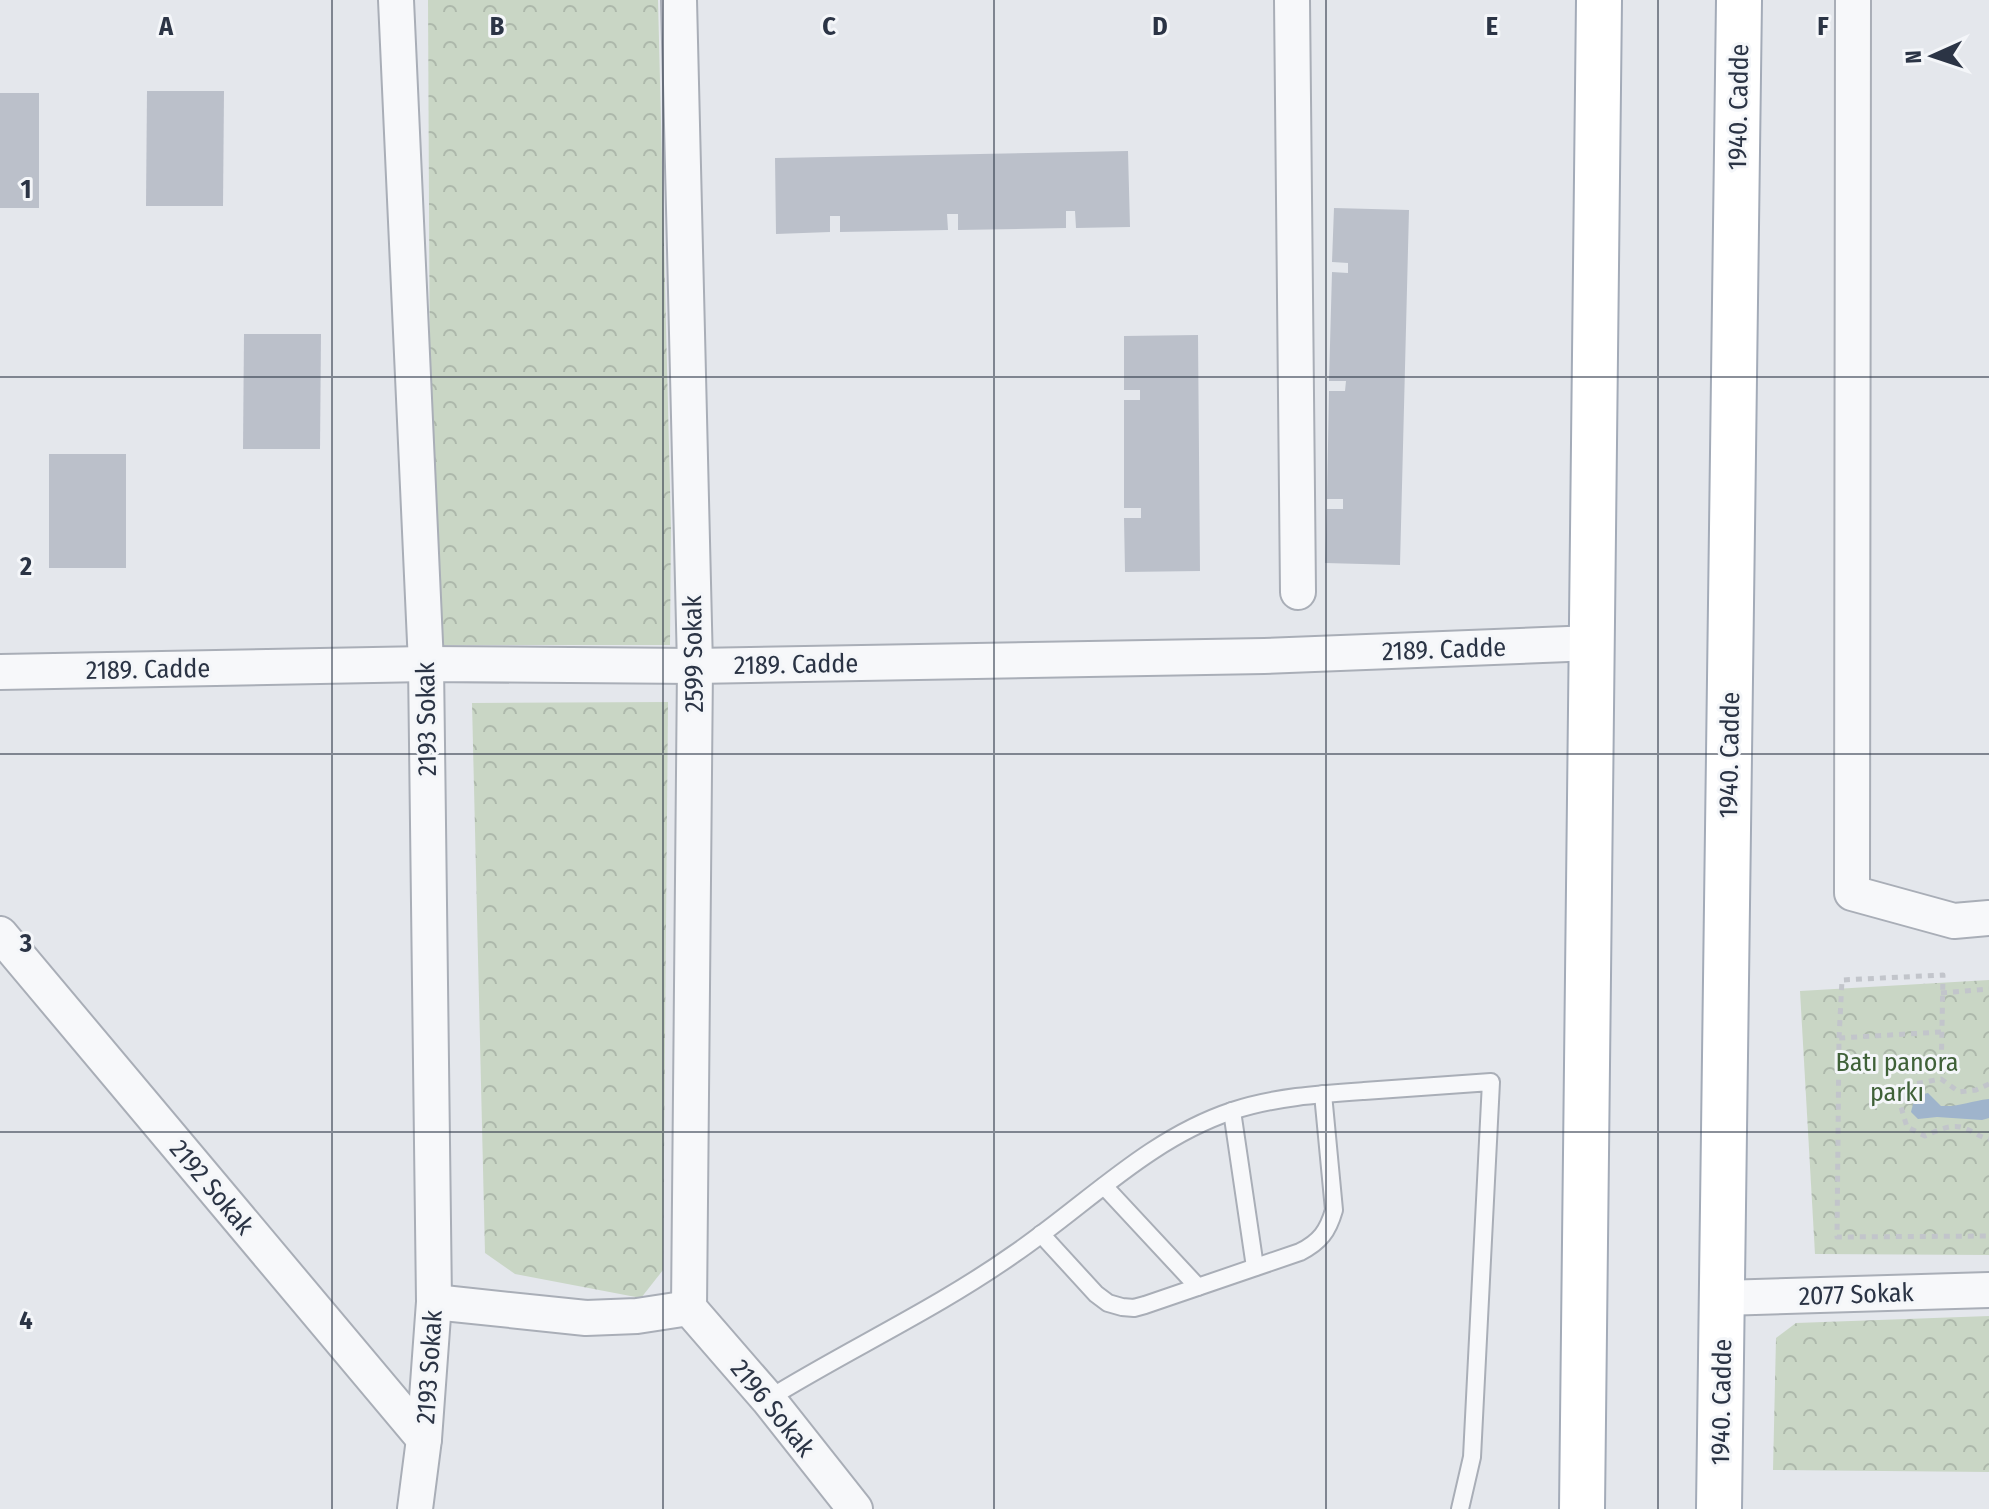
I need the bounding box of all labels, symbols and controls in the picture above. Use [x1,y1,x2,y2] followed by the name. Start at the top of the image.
[158,11,174,42] text: A
[490,11,505,42] text: B
[822,11,836,42] text: C
[1152,11,1168,42] text: D
[1486,11,1498,42] text: E
[1817,11,1829,42] text: F
[1893,16,1973,96] north arrow
[1722,43,1755,171] street label: 1940. Cadde
[1900,50,1927,64] text: N
[21,174,32,205] text: 1
[19,551,32,582] text: 2
[677,594,710,713] street label: 2599 Sokak
[1381,632,1507,667] street label: 2189. Cadde
[734,648,858,681] street label: 2189. Cadde
[86,653,210,686] street label: 2189. Cadde
[410,661,443,776] street label: 2193 Sokak
[1713,691,1746,819] street label: 1940. Cadde
[19,928,32,959] text: 3
[1836,1047,1958,1108] park label: Batı panora parkı
[163,1134,261,1242] street label: 2192 Sokak
[1798,1277,1915,1312] street label: 2077 Sokak
[19,1305,33,1336] text: 4
[410,1308,449,1425] street label: 2193 Sokak
[1705,1338,1738,1466] street label: 1940. Cadde
[724,1354,822,1464] street label: 2196 Sokak

